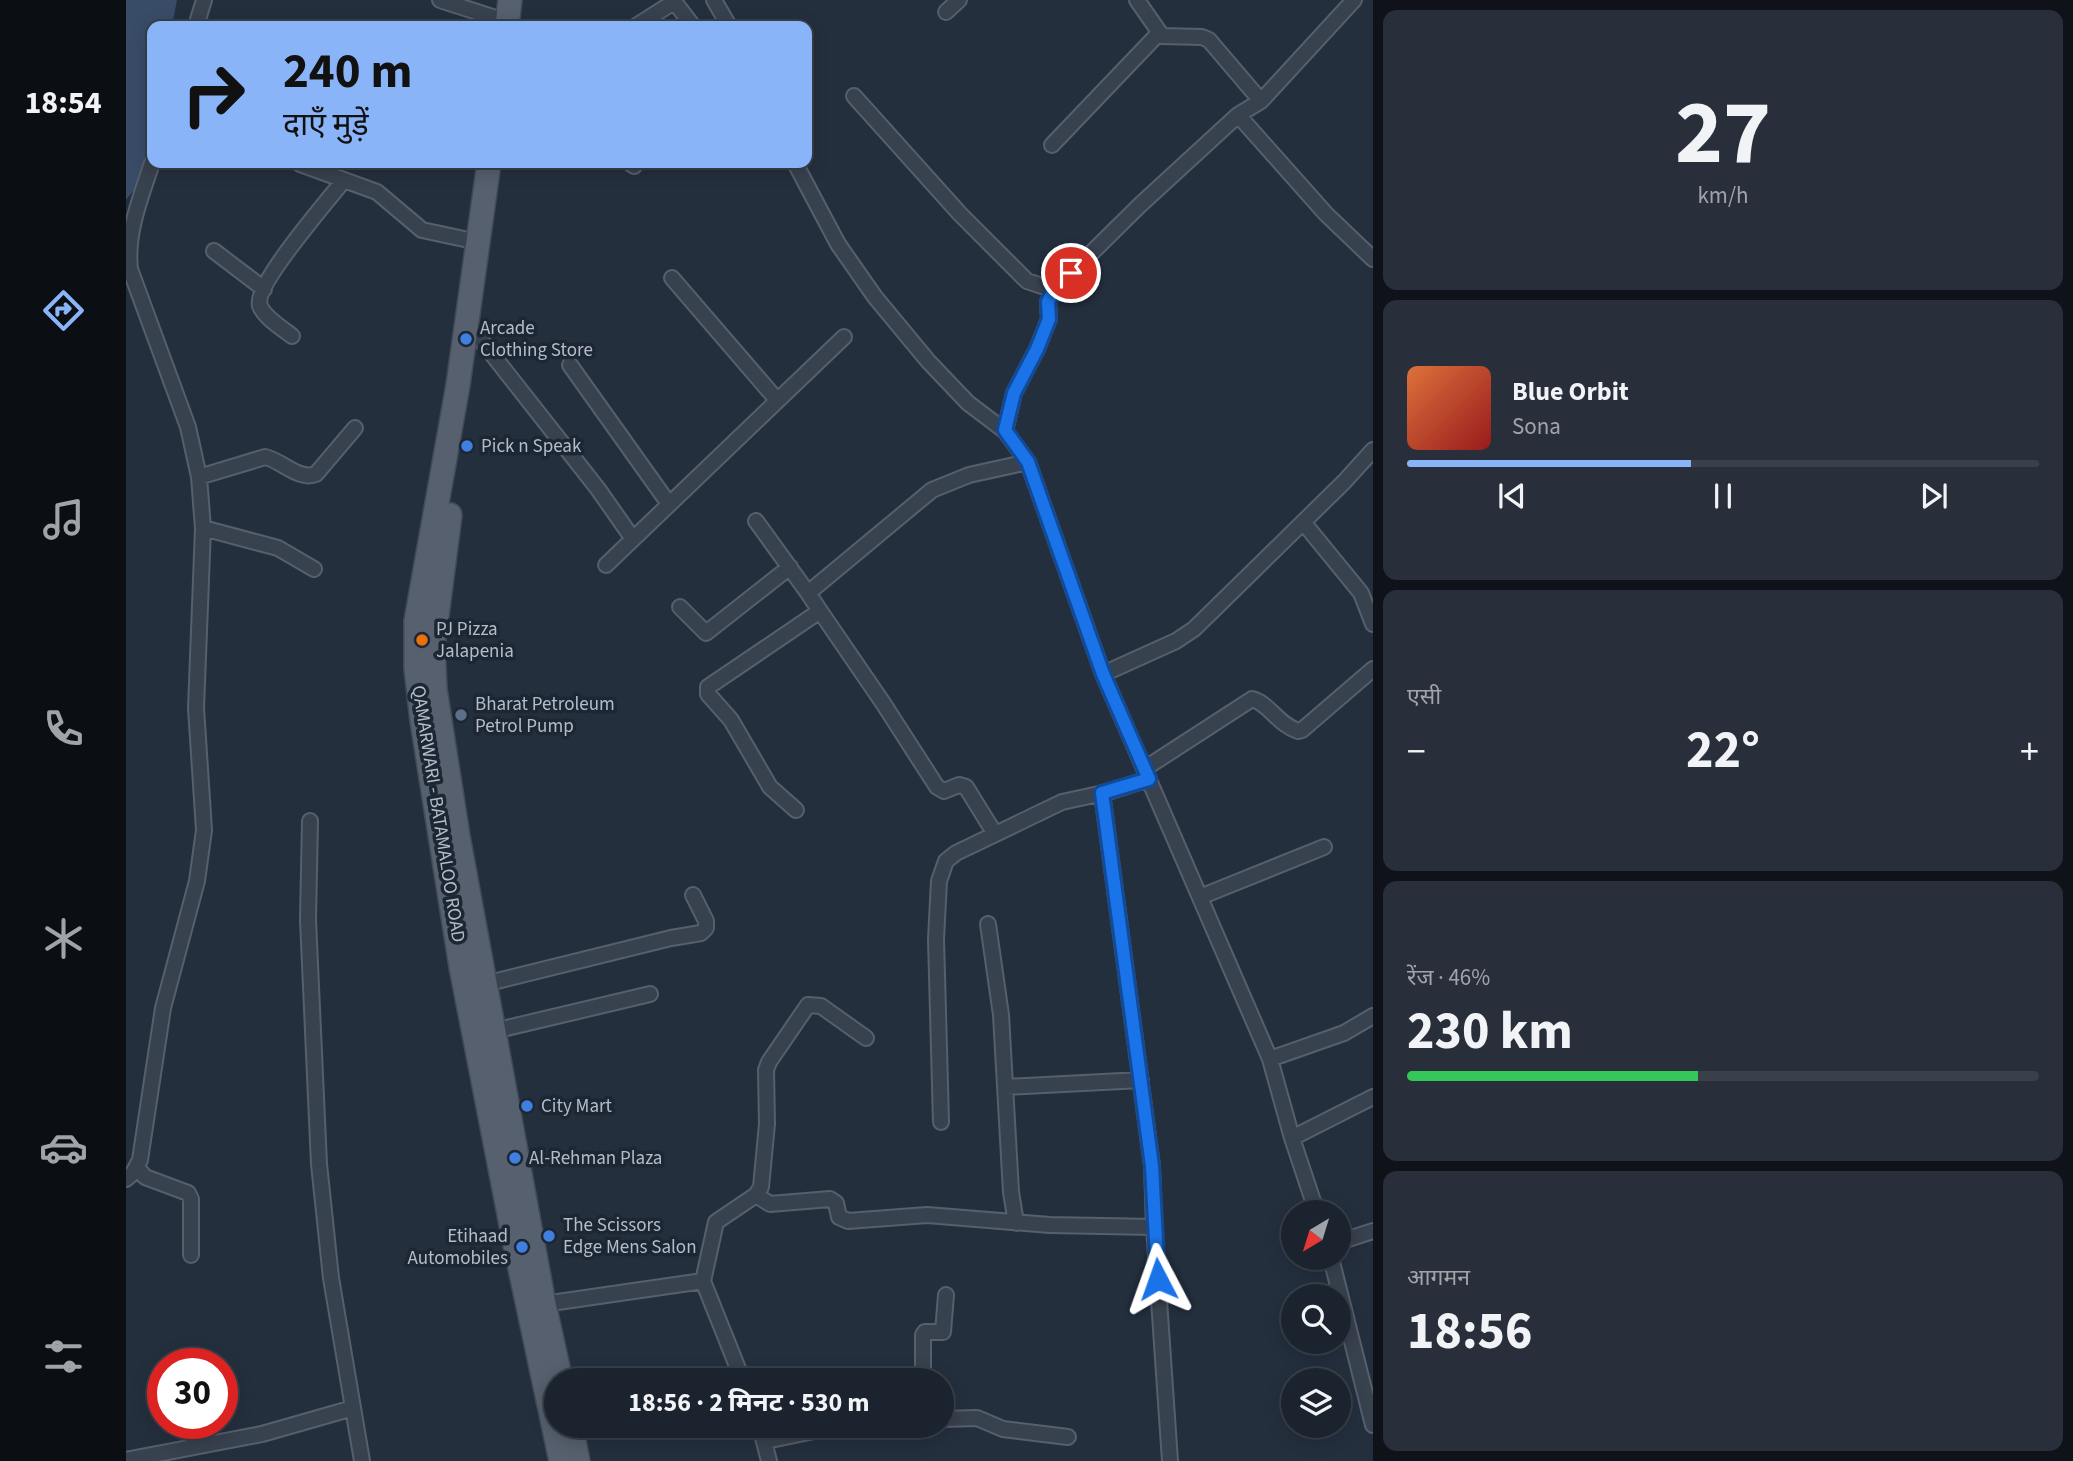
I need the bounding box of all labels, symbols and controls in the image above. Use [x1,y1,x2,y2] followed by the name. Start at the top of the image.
[283,37,412,107] text: 240 m
[168,49,259,140] icon: right
[1675,69,1771,198] text: 27
[24,80,102,126] text: 18:54
[283,102,369,148] text: दाएँ मुड़ें
[1697,179,1749,212] text: km/h
[1041,243,1101,303] pin
[1052,254,1090,292] icon: arrive
[39,286,88,335] icon: directions
[480,315,593,364] place label: Arcade Clothing Store
[458,331,474,347] marker: Arcade Clothing Store
[1512,373,1629,410] text: Blue Orbit
[1512,410,1561,443] text: Sona
[481,433,582,460] place label: Pick n Speak
[459,438,475,454] marker: Pick n Speak
[1493,477,1531,515] icon: previous
[1704,477,1742,515] icon: pause
[1915,477,1953,515] icon: next
[39,495,88,544] icon: music
[436,616,514,665] place label: PJ Pizza Jalapenia
[414,632,430,648] marker: PJ Pizza Jalapenia
[1407,680,1441,713] text: एसी
[404,684,472,944] street label: QAMARWARI - BATAMALOO ROAD
[475,691,615,740] place label: Bharat Petroleum Petrol Pump
[39,704,88,753] icon: phone
[453,707,469,723] marker: Bharat Petroleum Petrol Pump
[1686,714,1760,788] text: 22°
[1407,725,1426,779] text: −
[2020,725,2039,779] text: +
[39,914,88,963] icon: climate
[1407,961,1490,994] text: रेंज · 46%
[1407,995,1573,1069] text: 230 km
[541,1093,613,1120] place label: City Mart
[519,1098,535,1114] marker: City Mart
[39,1123,88,1172] icon: car
[529,1145,662,1172] place label: Al-Rehman Plaza
[507,1150,523,1166] marker: Al-Rehman Plaza
[1281,1200,1351,1270] north arrow
[1281,1200,1351,1438] map controls
[563,1212,697,1261] place label: The Scissors Edge Mens Salon
[408,1223,508,1272] place label: Etihaad Automobiles
[541,1228,557,1244] marker: The Scissors Edge Mens Salon
[514,1239,530,1255] marker: Etihaad Automobiles
[1121,1242,1195,1316] position arrow
[1407,1261,1470,1294] text: आगमन
[1281,1284,1351,1354] button: search
[1407,1295,1532,1369] text: 18:56
[39,1332,88,1381] icon: filters
[147,1348,238,1439] speed limit sign: 30
[1281,1368,1351,1438] button: layers
[628,1384,870,1421] text: 18:56 · 2 मिनट · 530 m

